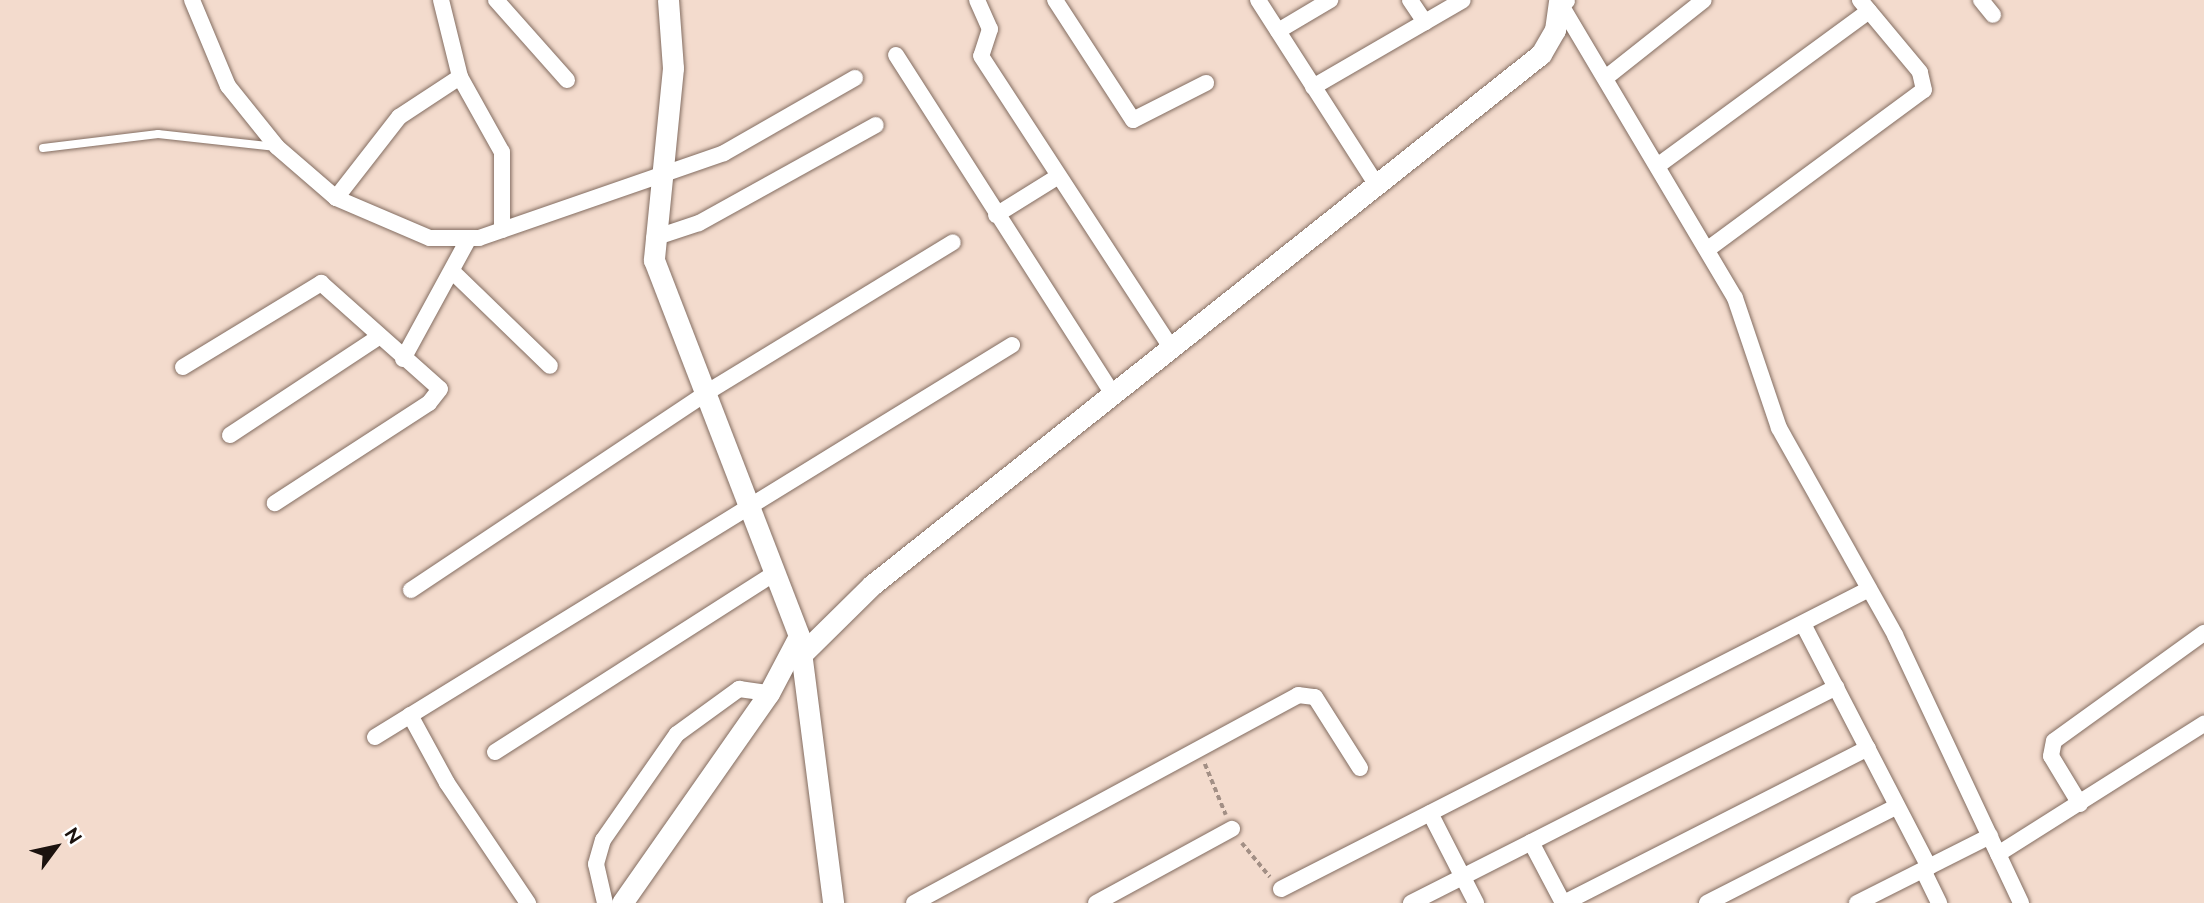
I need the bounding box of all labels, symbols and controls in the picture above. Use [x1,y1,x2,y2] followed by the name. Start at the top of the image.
[21,812,91,882] north arrow
[60,823,87,848] text: N

